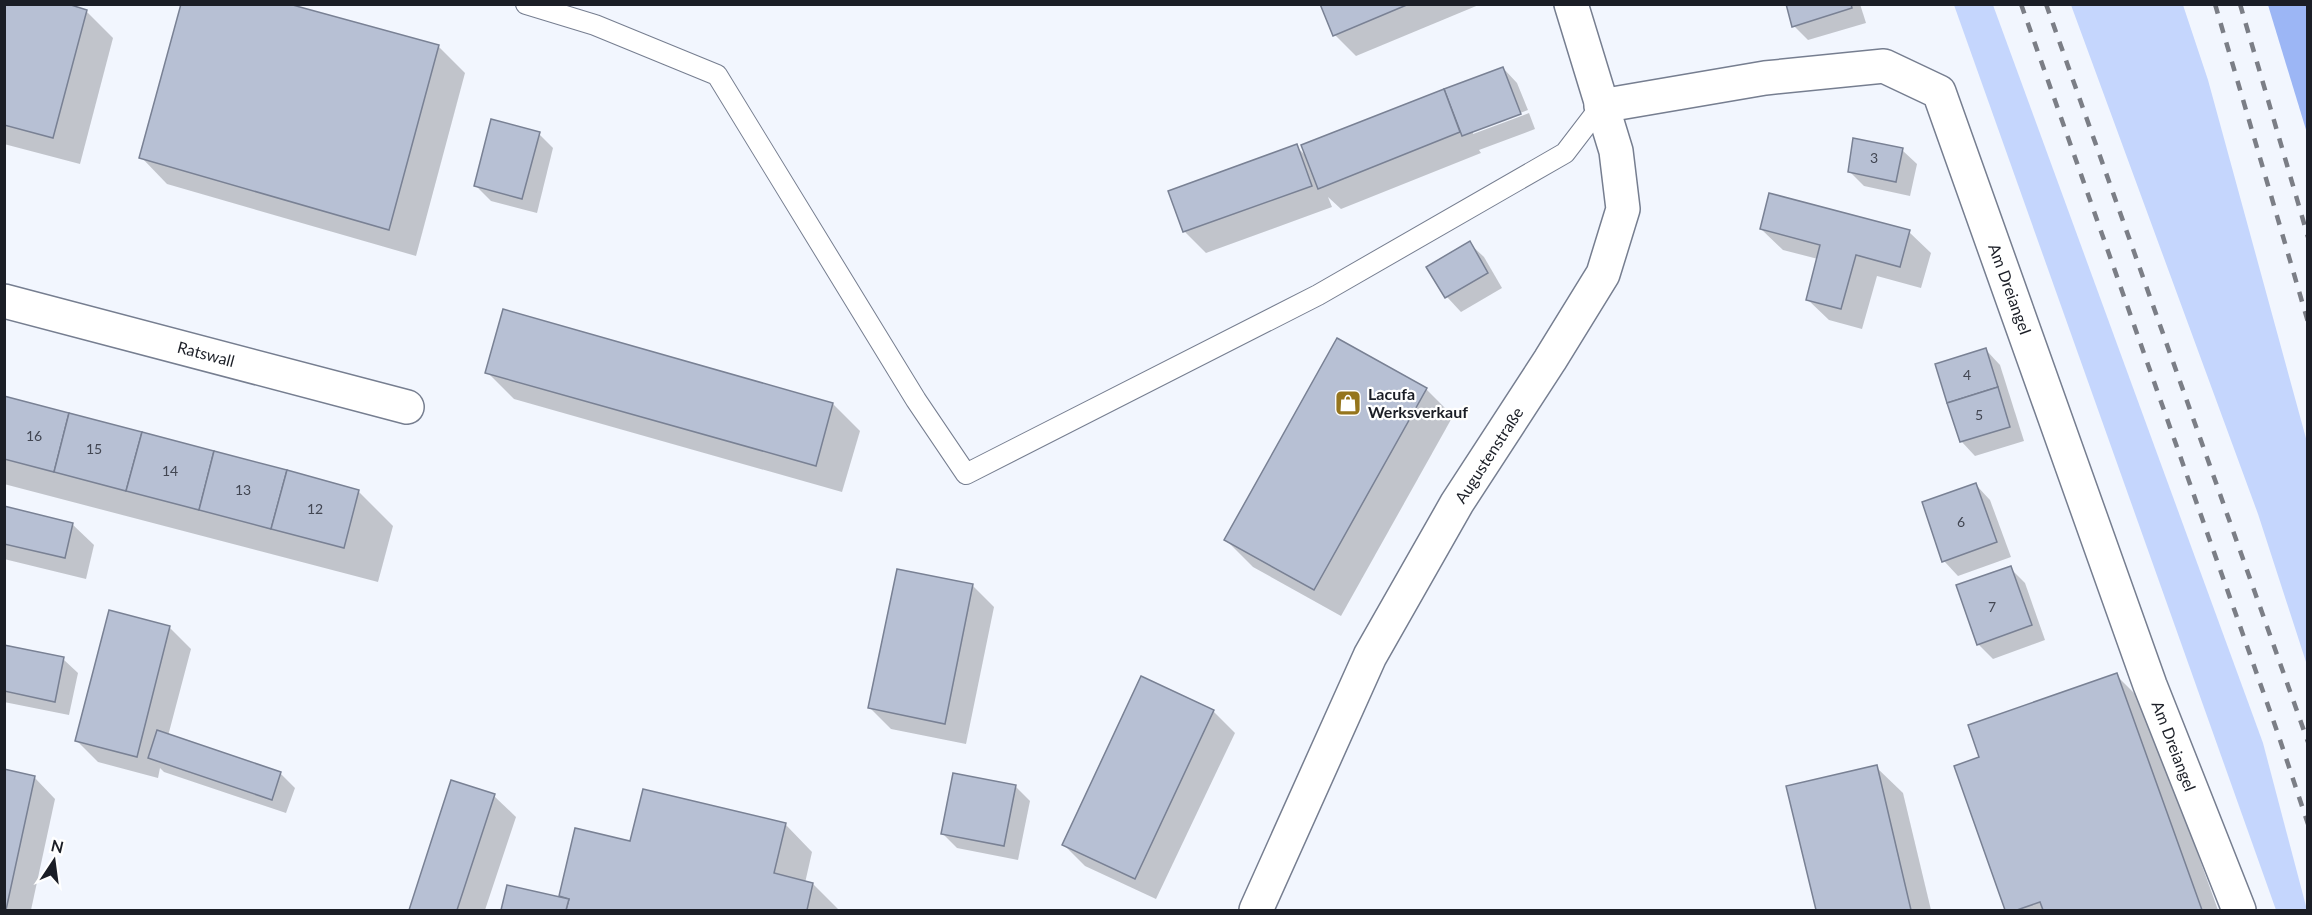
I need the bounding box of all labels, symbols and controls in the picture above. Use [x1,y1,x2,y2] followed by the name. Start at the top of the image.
[1870,149,1878,166] house number: 3
[1985,241,2036,337] street label: Am Dreiangel
[175,337,237,370] street label: Ratswall
[1963,366,1971,383] house number: 4
[1368,384,1468,421] place label: Lacufa Werksverkauf
[1333,388,1363,418] shop icon: Lacufa Werksverkauf
[1450,403,1527,506] street label: Augustenstraße
[1975,406,1983,423] house number: 5
[26,427,42,444] house number: 16
[86,440,102,457] house number: 15
[162,462,178,479] house number: 14
[235,481,251,498] house number: 13
[307,500,323,517] house number: 12
[1957,513,1965,530] house number: 6
[1988,598,1996,615] house number: 7
[2149,698,2200,794] street label: Am Dreiangel
[24,831,84,891] north arrow
[49,835,66,857] text: N

